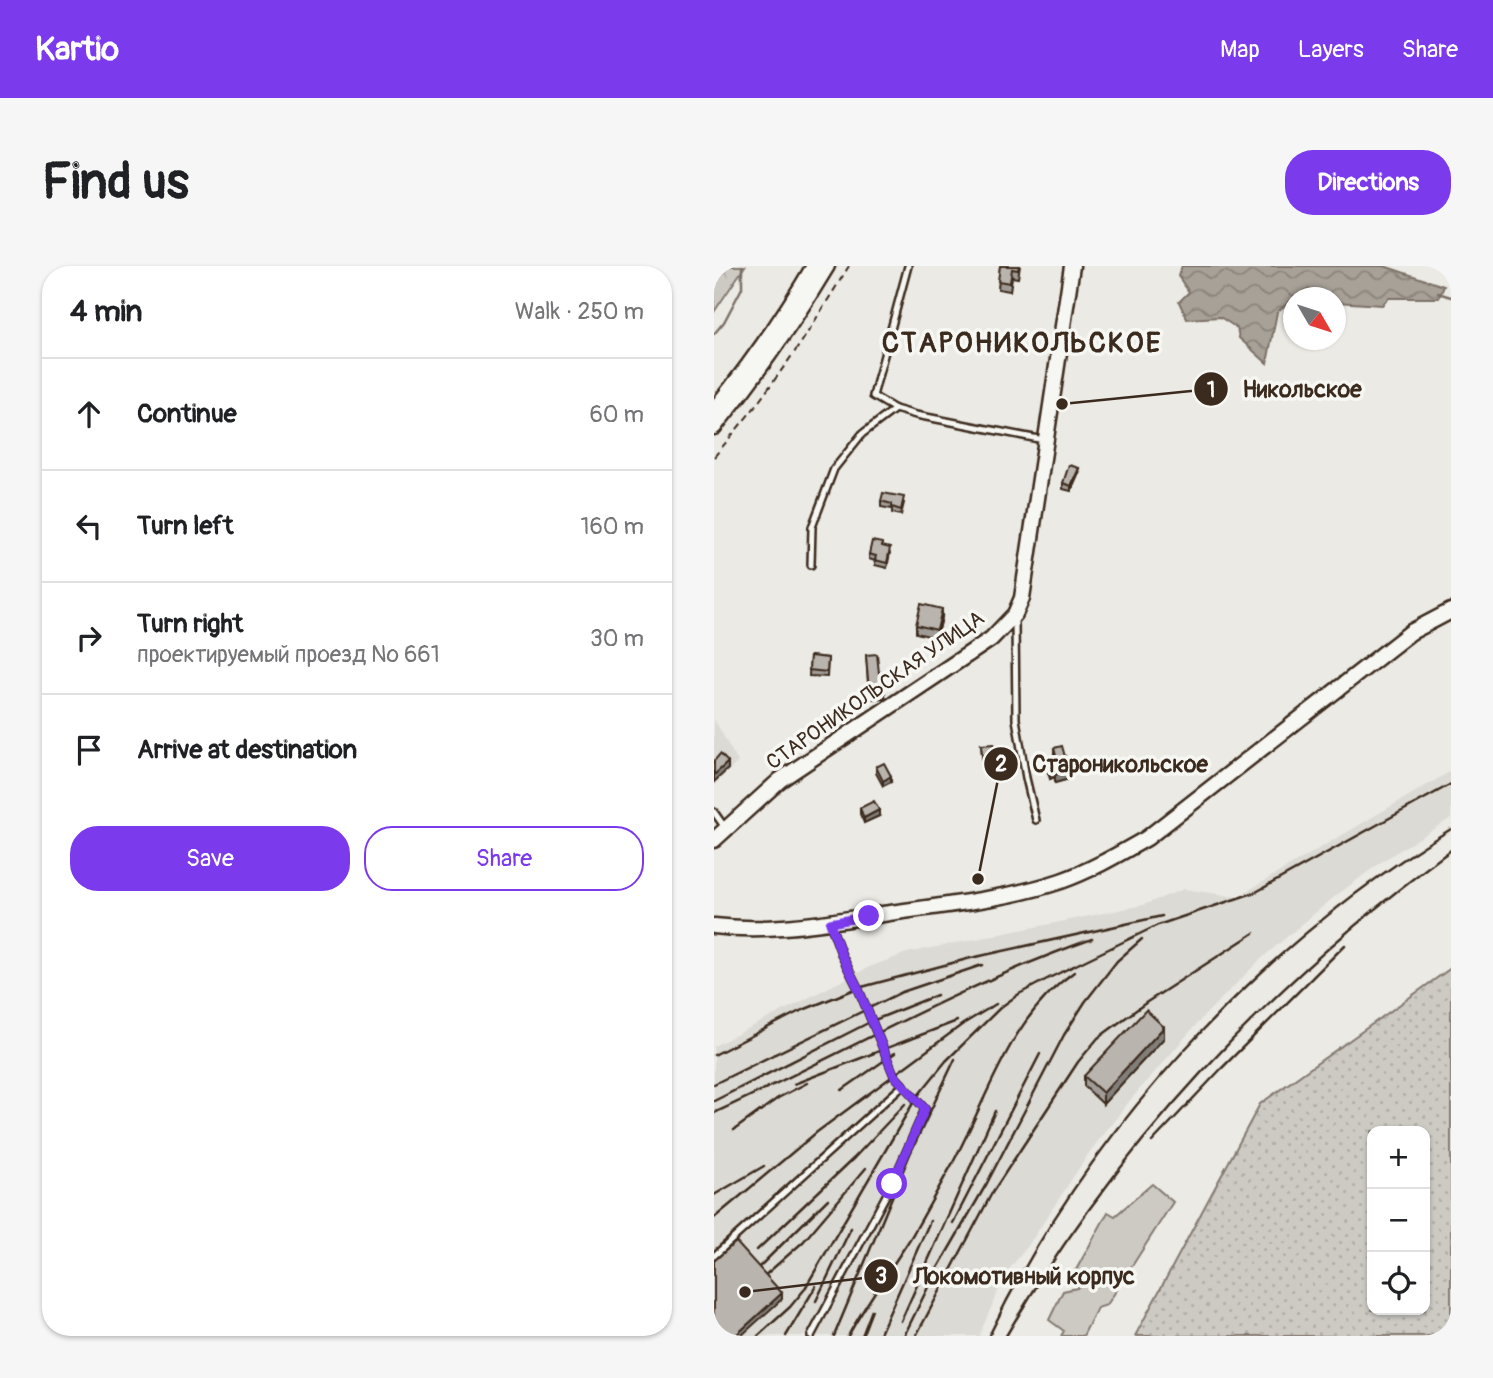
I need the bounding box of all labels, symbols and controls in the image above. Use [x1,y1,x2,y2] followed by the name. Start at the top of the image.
[35,29,119,70] text: Kartio
[1220,35,1260,64] text: Map
[1298,35,1364,64] text: Layers
[1402,35,1458,64] text: Share
[1285,150,1451,215] button: Directions
[42,152,189,213] text: Find us
[1283,287,1346,350] north arrow
[70,293,143,330] text: 4 min
[515,297,644,326] text: Walk · 250 m
[882,326,1162,361] district label: СТАРОНИКОЛЬСКОЕ
[1193,367,1375,411] callout: Никольское
[1243,375,1362,404] text: Никольское
[1207,377,1215,404] text: 1
[70,395,108,433] icon: ahead
[137,398,237,430] text: Continue
[589,400,644,429] text: 60 m
[70,507,108,545] icon: left
[137,510,233,542] text: Turn left
[580,512,644,541] text: 160 m
[761,605,990,776] street label: СТАРОНИКОЛЬСКАЯ УЛИЦА
[137,608,243,640] text: Turn right
[70,619,108,657] icon: right
[590,624,644,653] text: 30 m
[137,640,440,669] text: проектируемый проезд № 661
[70,731,108,769] icon: arrive
[137,734,357,766] text: Arrive at destination
[983,742,1221,786] callout: Староникольское
[1032,750,1208,779] text: Староникольское
[995,751,1007,778] text: 2
[70,826,350,891] button: Save
[364,826,644,891] button: Share
[853,900,884,931] route end
[1367,1126,1430,1315] map controls
[1367,1126,1430,1189] button: +
[876,1168,907,1199] route start
[1367,1189,1430,1252] button: −
[1367,1252,1430,1315] button: locate
[864,1254,1148,1298] callout: Локомотивный корпус
[912,1262,1135,1291] text: Локомотивный корпус
[875,1263,887,1290] text: 3

